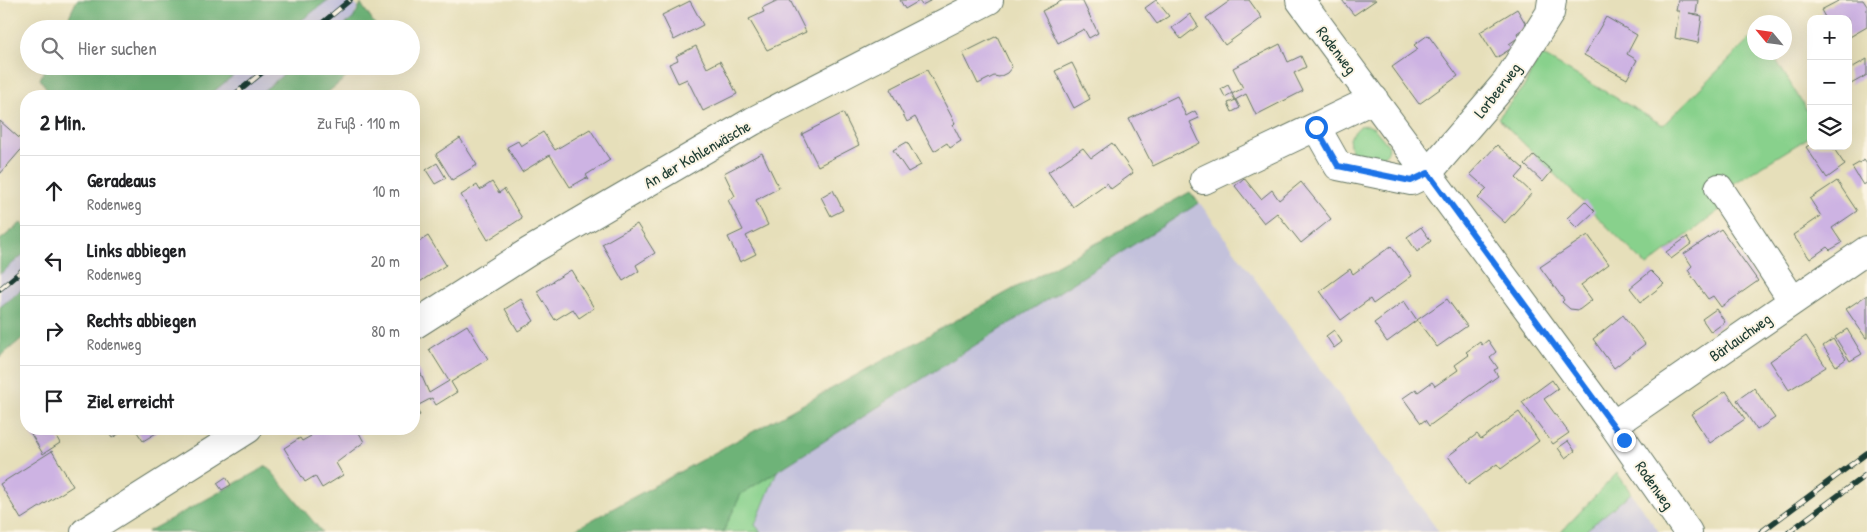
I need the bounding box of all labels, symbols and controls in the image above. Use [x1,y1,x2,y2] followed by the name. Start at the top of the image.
[1747,15,1792,60] north arrow
[1807,15,1852,150] map controls
[1807,15,1852,60] button: +
[20,20,420,75] search box
[1312,22,1362,78] street label: Rodenweg
[38,34,66,62] icon: search
[78,35,157,61] text: Hier suchen
[1468,58,1526,122] street label: Lorbeerweg
[1807,60,1852,105] button: −
[1807,105,1852,150] button: layers
[40,108,86,137] text: 2 Min.
[317,112,400,134] text: Zu Fuß · 110 m
[640,114,755,193] street label: An der Kohlenwäsche
[1305,116,1328,139] route start
[87,167,156,193] text: Geradeaus
[40,177,68,205] icon: ahead
[372,180,400,202] text: 10 m
[87,193,141,215] text: Rodenweg
[87,237,186,263] text: Links abbiegen
[40,247,68,275] icon: left
[371,250,400,272] text: 20 m
[87,263,141,285] text: Rodenweg
[87,307,196,333] text: Rechts abbiegen
[1704,308,1776,366] street label: Bärlauchweg
[40,317,68,345] icon: right
[371,320,400,342] text: 80 m
[87,333,141,355] text: Rodenweg
[40,387,68,415] icon: arrive
[87,388,174,414] text: Ziel erreicht
[1613,429,1636,452] route end
[1630,456,1680,514] street label: Rodenweg

